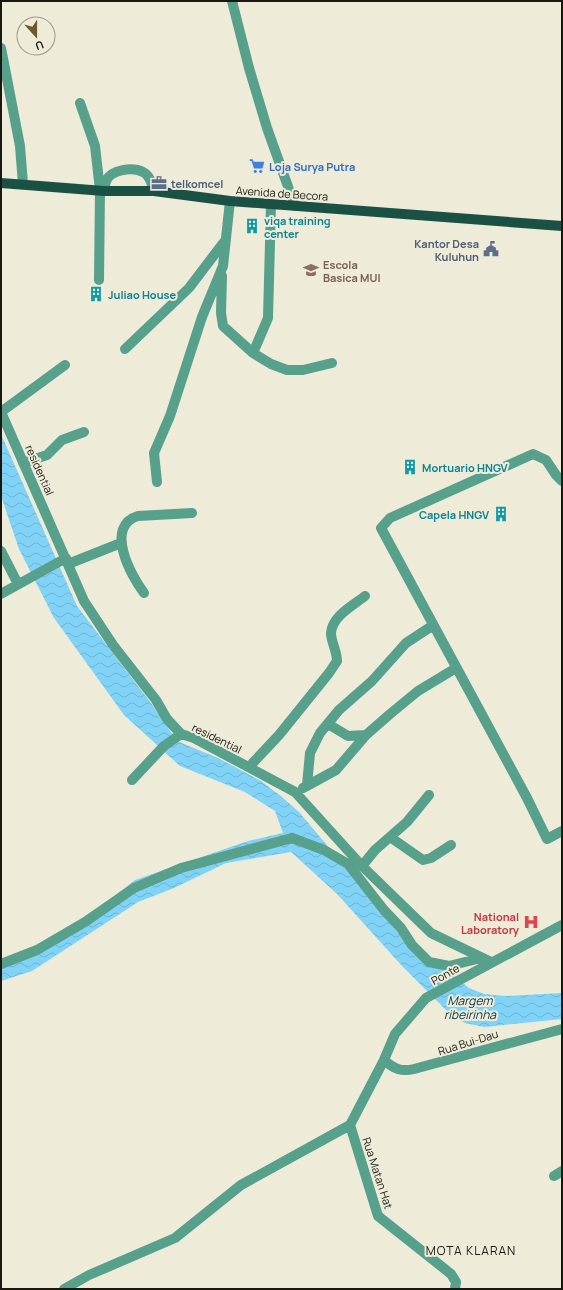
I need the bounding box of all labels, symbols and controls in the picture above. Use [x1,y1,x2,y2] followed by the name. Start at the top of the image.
[16,16,56,56] north arrow
[33,37,46,54] text: U
[248,157,266,175] supermarket icon: Loja Surya Putra
[269,159,355,174] place label: Loja Surya Putra
[150,174,168,192] office icon: telkomcel
[171,176,223,191] place label: telkomcel
[235,182,329,204] street label: Avenida de Becora
[264,213,331,241] place label: viqa training center
[243,217,261,235] building icon: viqa training center
[414,236,479,264] place label: Kantor Desa Kuluhun
[482,240,500,258] public building icon: Kantor Desa Kuluhun
[323,257,381,285] place label: Escola Basica MUI
[302,261,320,279] school or university icon: Escola Basica MUI
[87,285,105,303] building icon: Juliao House
[108,287,176,302] place label: Juliao House
[22,442,58,498] street label: residential
[401,458,419,476] building icon: Mortuario HNGV
[422,460,508,475] place label: Mortuario HNGV
[492,505,510,523] building icon: Capela HNGV
[419,507,489,522] place label: Capela HNGV
[190,720,244,756] street label: residential
[461,909,520,937] place label: National Laboratory
[522,913,540,931] hospital icon: National Laboratory
[428,960,462,988] street label: Ponte
[444,992,497,1023] water label: Margem ribeirinha
[436,1026,500,1058] street label: Rua Bui-Dau
[359,1135,397,1211] street label: Rua Matan Hat
[426,1242,516,1259] district label: MOTA KLARAN

